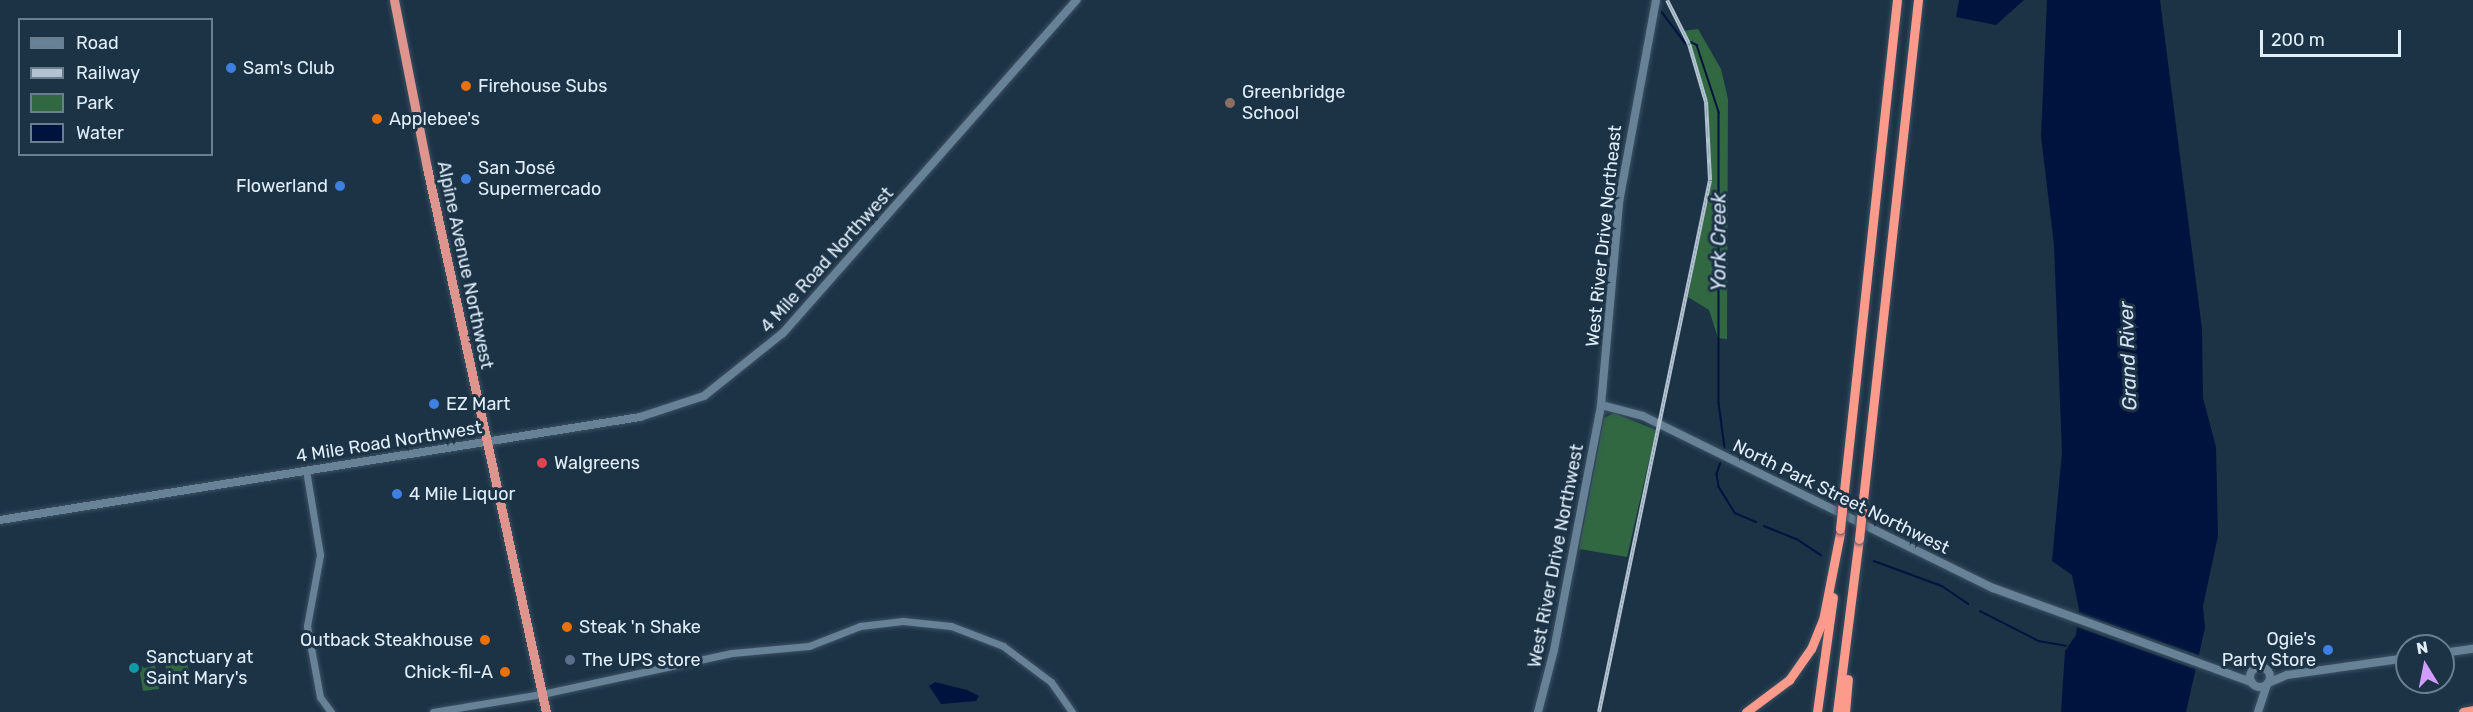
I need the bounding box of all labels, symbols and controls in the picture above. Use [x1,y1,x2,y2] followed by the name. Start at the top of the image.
[18,18,213,156] legend
[2263,18,2404,56] scale bar
[2271,29,2325,51] text: 200 m
[76,32,119,54] text: Road
[243,57,335,79] place label: Sam's Club
[224,61,238,75] marker: Sam's Club
[76,62,140,84] text: Railway
[478,75,607,97] place label: Firehouse Subs
[459,79,473,93] marker: Firehouse Subs
[1242,82,1345,124] place label: Greenbridge School
[76,92,113,114] text: Park
[1223,96,1237,110] marker: Greenbridge School
[389,108,480,130] place label: Applebee's
[370,112,384,126] marker: Applebee's
[76,122,124,144] text: Water
[1582,124,1626,348] street label: West River Drive Northeast
[478,158,601,201] place label: San José Supermercado
[432,159,498,371] street label: Alpine Avenue Northwest
[459,172,473,186] marker: San José Supermercado
[236,175,328,197] place label: Flowerland
[333,179,347,193] marker: Flowerland
[756,183,898,337] street label: 4 Mile Road Northwest
[1707,192,1731,292] water label: York Creek
[2114,301,2142,411] water label: Grand River
[446,393,510,415] place label: EZ Mart
[427,397,441,411] marker: EZ Mart
[294,417,484,467] street label: 4 Mile Road Northwest
[1729,435,1953,559] street label: North Park Street Northwest
[1524,442,1588,670] street label: West River Drive Northwest
[554,452,640,474] place label: Walgreens
[535,456,549,470] marker: Walgreens
[409,483,515,505] place label: 4 Mile Liquor
[390,487,404,501] marker: 4 Mile Liquor
[579,616,701,638] place label: Steak 'n Shake
[560,620,574,634] marker: Steak 'n Shake
[300,629,473,651] place label: Outback Steakhouse
[2221,629,2316,672] place label: Ogie's Party Store
[478,633,492,647] marker: Outback Steakhouse
[2395,634,2455,694] north arrow
[2415,637,2429,658] text: N
[2321,643,2335,657] marker: Ogie's Party Store
[146,647,254,690] place label: Sanctuary at Saint Mary's
[582,649,701,671] place label: The UPS store
[563,653,577,667] marker: The UPS store
[127,661,141,675] marker: Sanctuary at Saint Mary's
[404,661,493,683] place label: Chick-fil-A
[498,665,512,679] marker: Chick-fil-A

